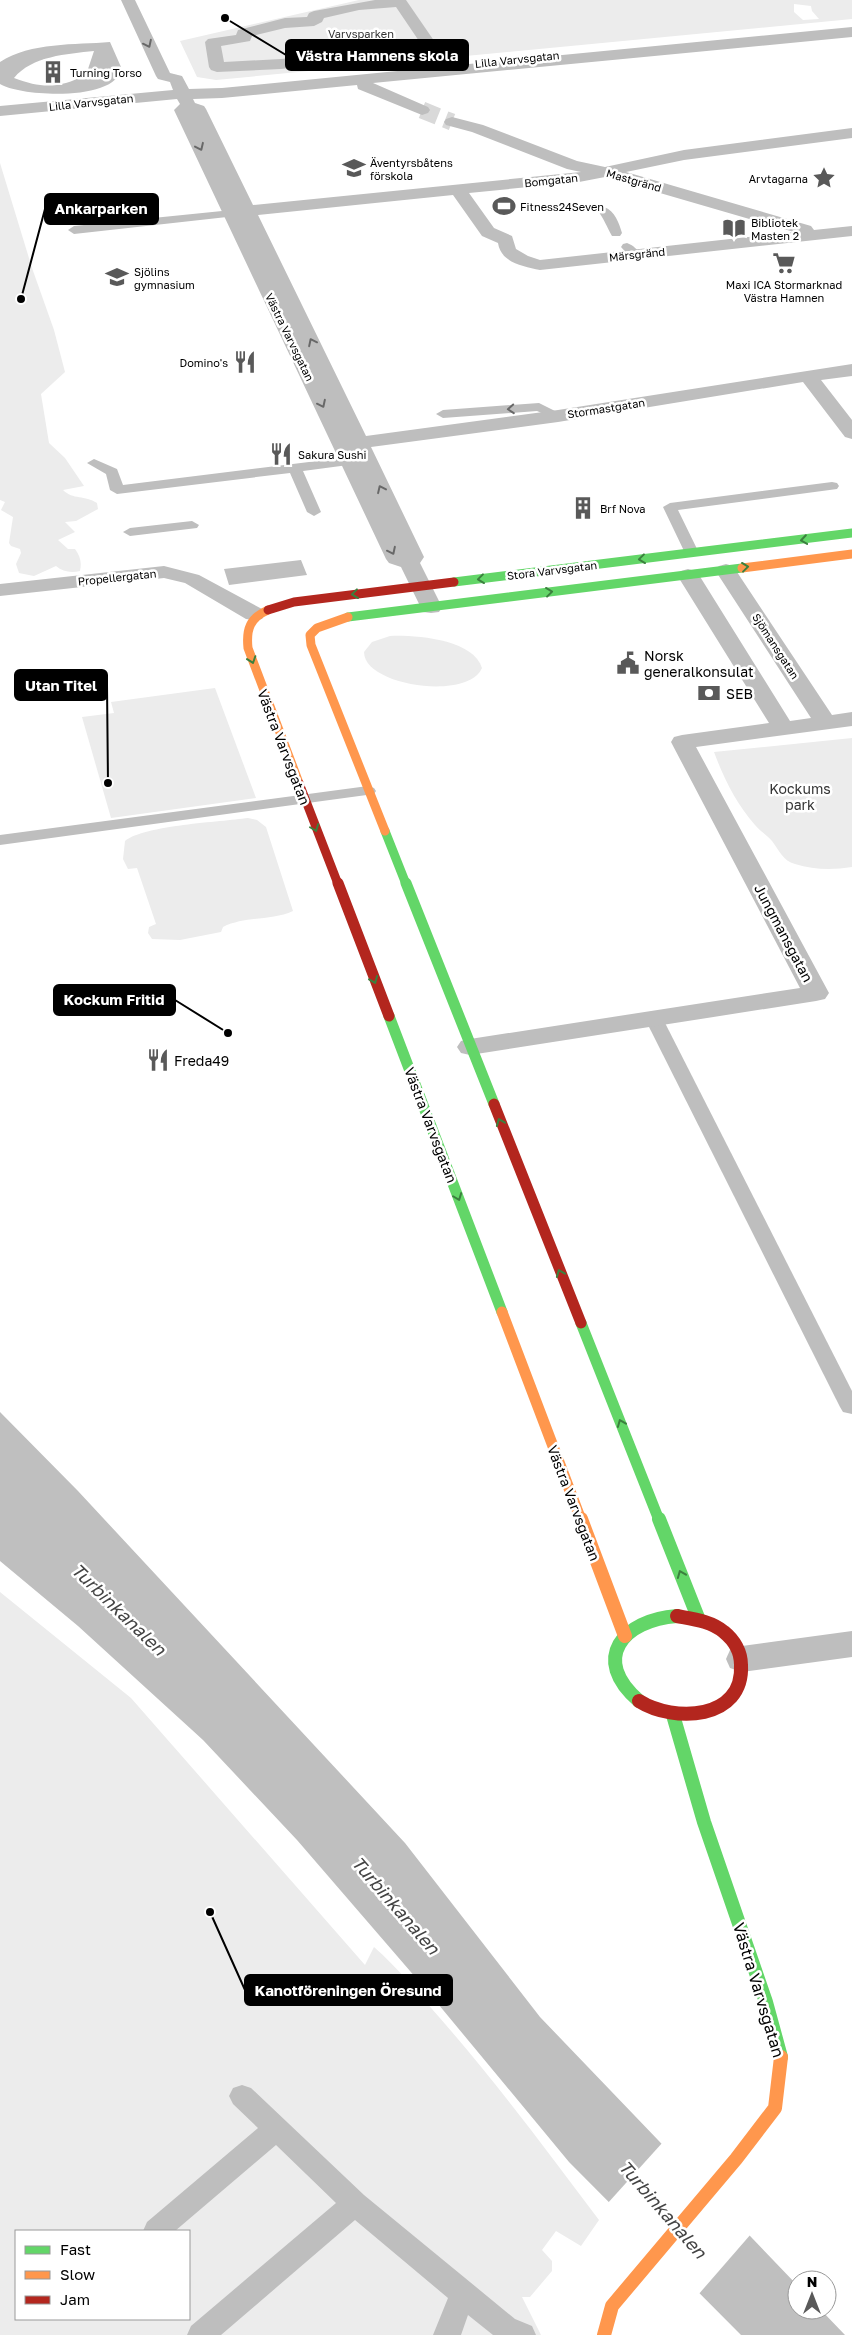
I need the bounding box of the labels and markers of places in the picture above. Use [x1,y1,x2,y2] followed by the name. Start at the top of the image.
[286,40,468,70] callout: Västra Hamnens skola
[40,59,66,85] building icon: Turning Torso
[70,66,142,79] place label: Turning Torso
[341,155,367,181] school or university icon: Äventyrsbåtens förskola
[370,156,453,182] place label: Äventyrsbåtens förskola
[811,165,837,191] place icon: Arvtagarna
[749,172,808,185] place label: Arvtagarna
[491,193,517,219] sports icon: Fitness24Seven
[45,194,158,224] callout: Ankarparken
[520,200,604,213] place label: Fitness24Seven
[721,215,747,241] library icon: Bibliotek Masten 2
[751,216,799,242] place label: Bibliotek Masten 2
[771,250,797,276] supermarket icon: Maxi ICA Stormarknad Västra Hamnen
[104,264,130,290] school or university icon: Sjölins gymnasium
[134,265,195,291] place label: Sjölins gymnasium
[726,278,842,304] place label: Maxi ICA Stormarknad Västra Hamnen
[232,349,258,375] restaurant icon: Domino's
[180,356,228,369] place label: Domino's
[268,441,294,467] restaurant icon: Sakura Sushi
[298,448,367,461] place label: Sakura Sushi
[570,495,596,521] building icon: Brf Nova
[600,502,645,515] place label: Brf Nova
[644,647,754,680] place label: Norsk generalkonsulat
[615,650,641,676] public building icon: Norsk generalkonsulat
[15,670,107,700] callout: Utan Titel
[696,680,722,706] bank icon: SEB
[726,685,753,702] place label: SEB
[54,985,175,1015] callout: Kockum Fritid
[145,1047,171,1073] restaurant icon: Freda49
[174,1052,229,1069] place label: Freda49
[245,1975,452,2005] callout: Kanotföreningen Öresund

